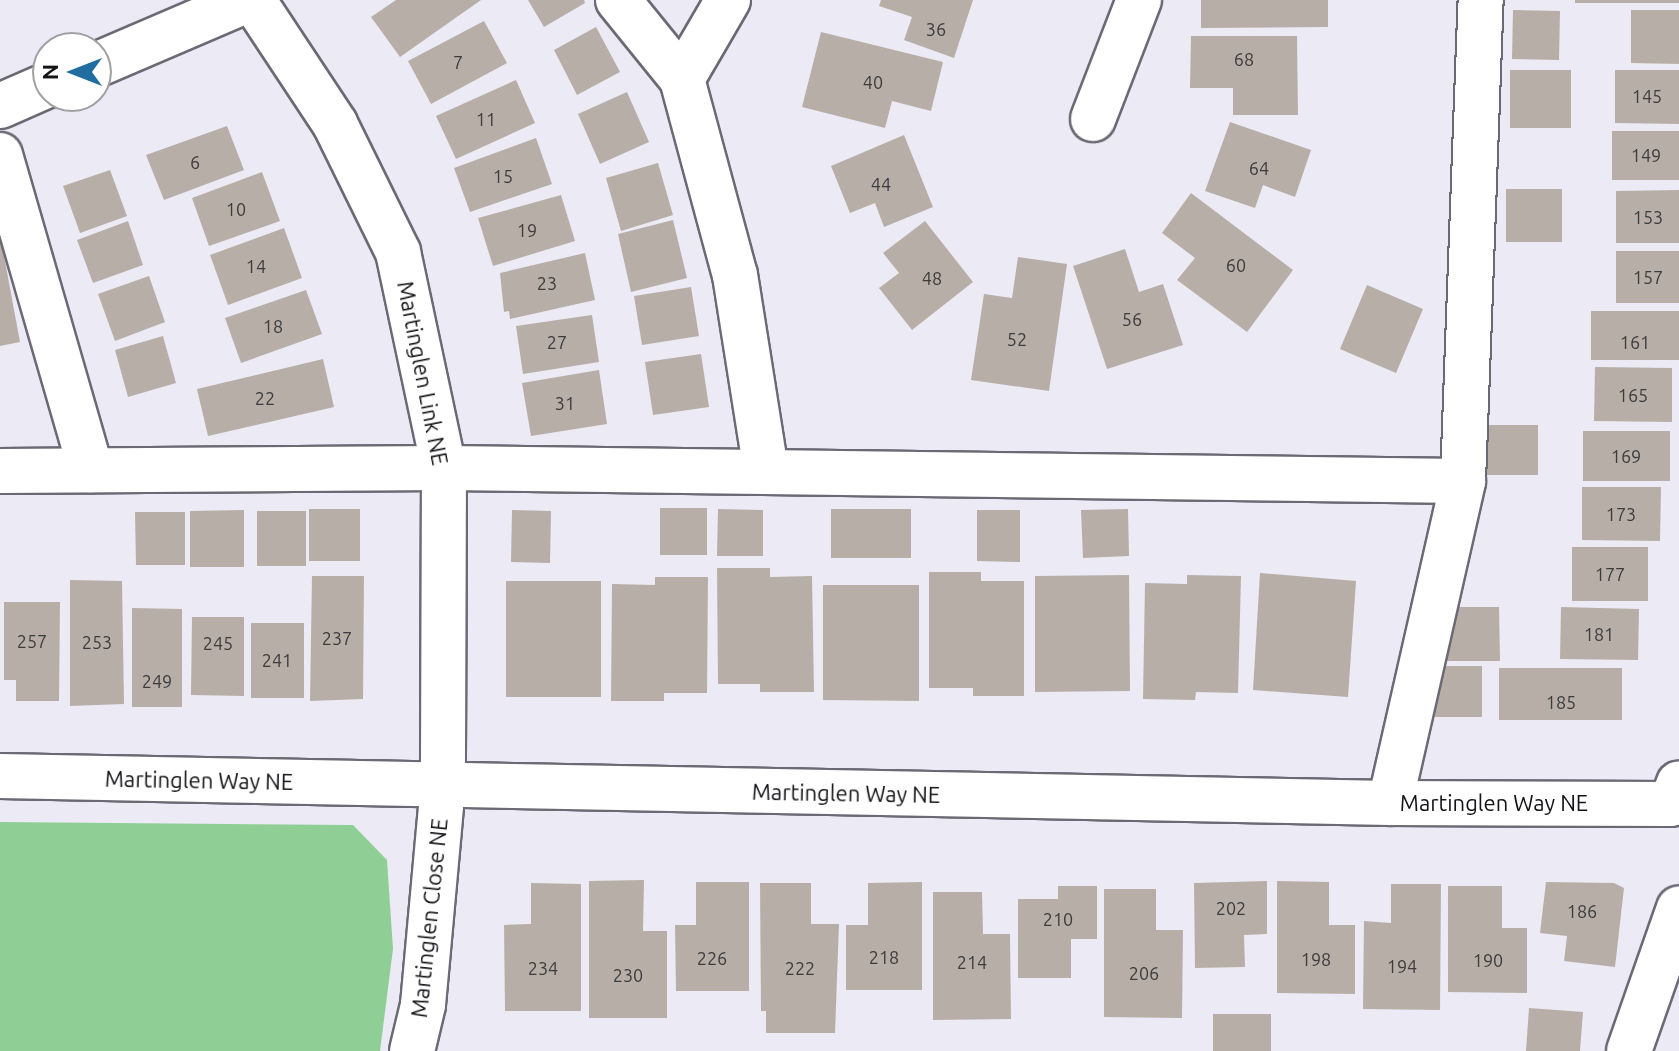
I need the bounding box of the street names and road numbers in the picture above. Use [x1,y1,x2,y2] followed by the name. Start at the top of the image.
[392,279,454,467] street label: Martinglen Link NE
[105,765,293,795] street label: Martinglen Way NE
[752,778,940,808] street label: Martinglen Way NE
[1400,790,1588,816] street label: Martinglen Way NE
[405,817,453,1019] street label: Martinglen Close NE

